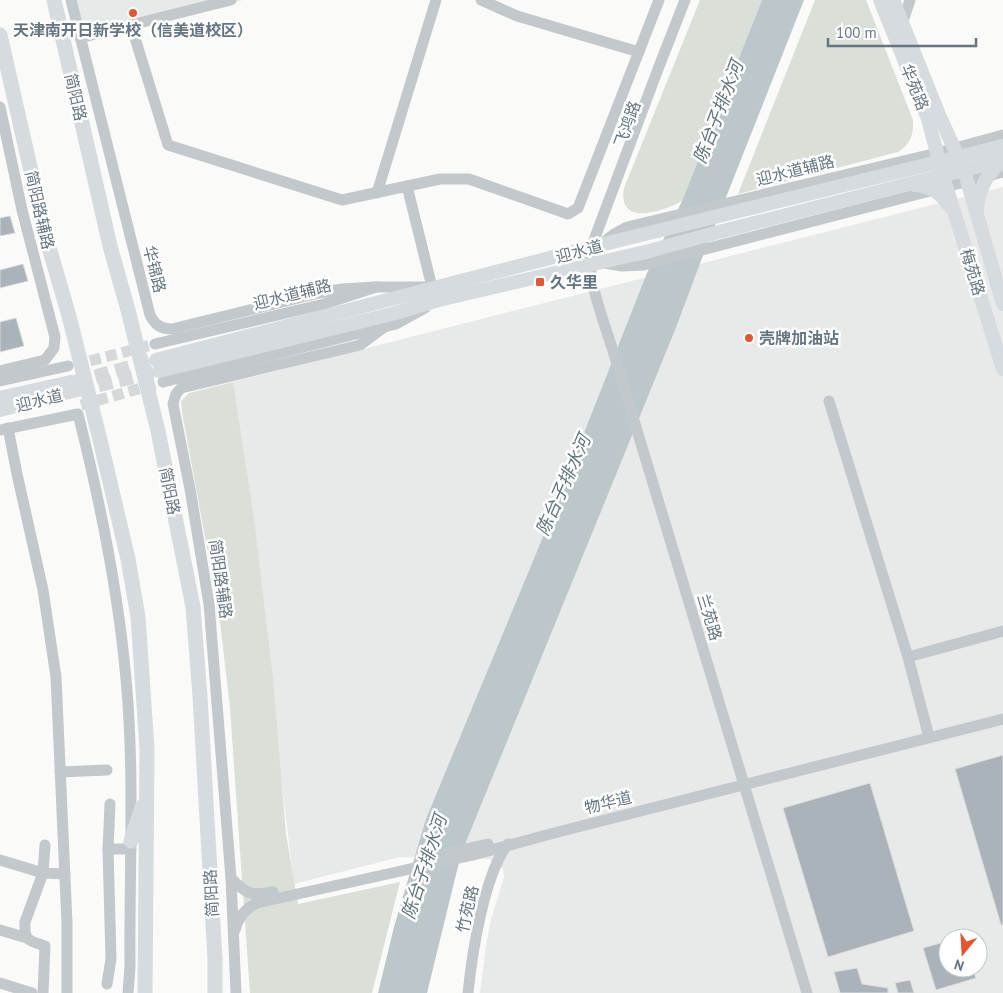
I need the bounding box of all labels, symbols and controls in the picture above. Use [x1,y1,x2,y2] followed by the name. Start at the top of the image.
[127,7,139,19] marker: 天津南开日新学校（信美道校区）
[828,15,976,47] scale bar
[13,20,253,40] place label: 天津南开日新学校（信美道校区）
[836,23,877,42] text: 100 m
[688,55,749,167] water label: 陈台子排水河
[897,61,933,113] street label: 华苑路
[61,71,91,123] street label: 简阳路
[609,98,645,150] street label: 飞鸿路
[754,151,836,189] street label: 迎水道辅路
[21,169,59,251] street label: 简阳路辅路
[553,235,605,267] street label: 迎水道
[139,243,171,295] street label: 华锦路
[956,246,990,298] street label: 梅苑路
[550,272,598,292] place label: 久华里
[251,275,333,313] street label: 迎水道辅路
[534,276,546,288] marker: 久华里
[759,328,839,348] place label: 壳牌加油站
[743,332,755,344] marker: 壳牌加油站
[13,384,65,416] street label: 迎水道
[531,428,597,539] water label: 陈台子排水河
[156,466,184,516] street label: 简阳路
[206,538,236,620] street label: 简阳路辅路
[693,591,727,643] street label: 兰苑路
[582,786,634,818] street label: 物华道
[396,809,453,922] water label: 陈台子排水河
[200,869,222,917] street label: 简阳路
[452,883,482,935] street label: 竹苑路
[938,928,988,978] north arrow
[952,955,966,975] text: N

